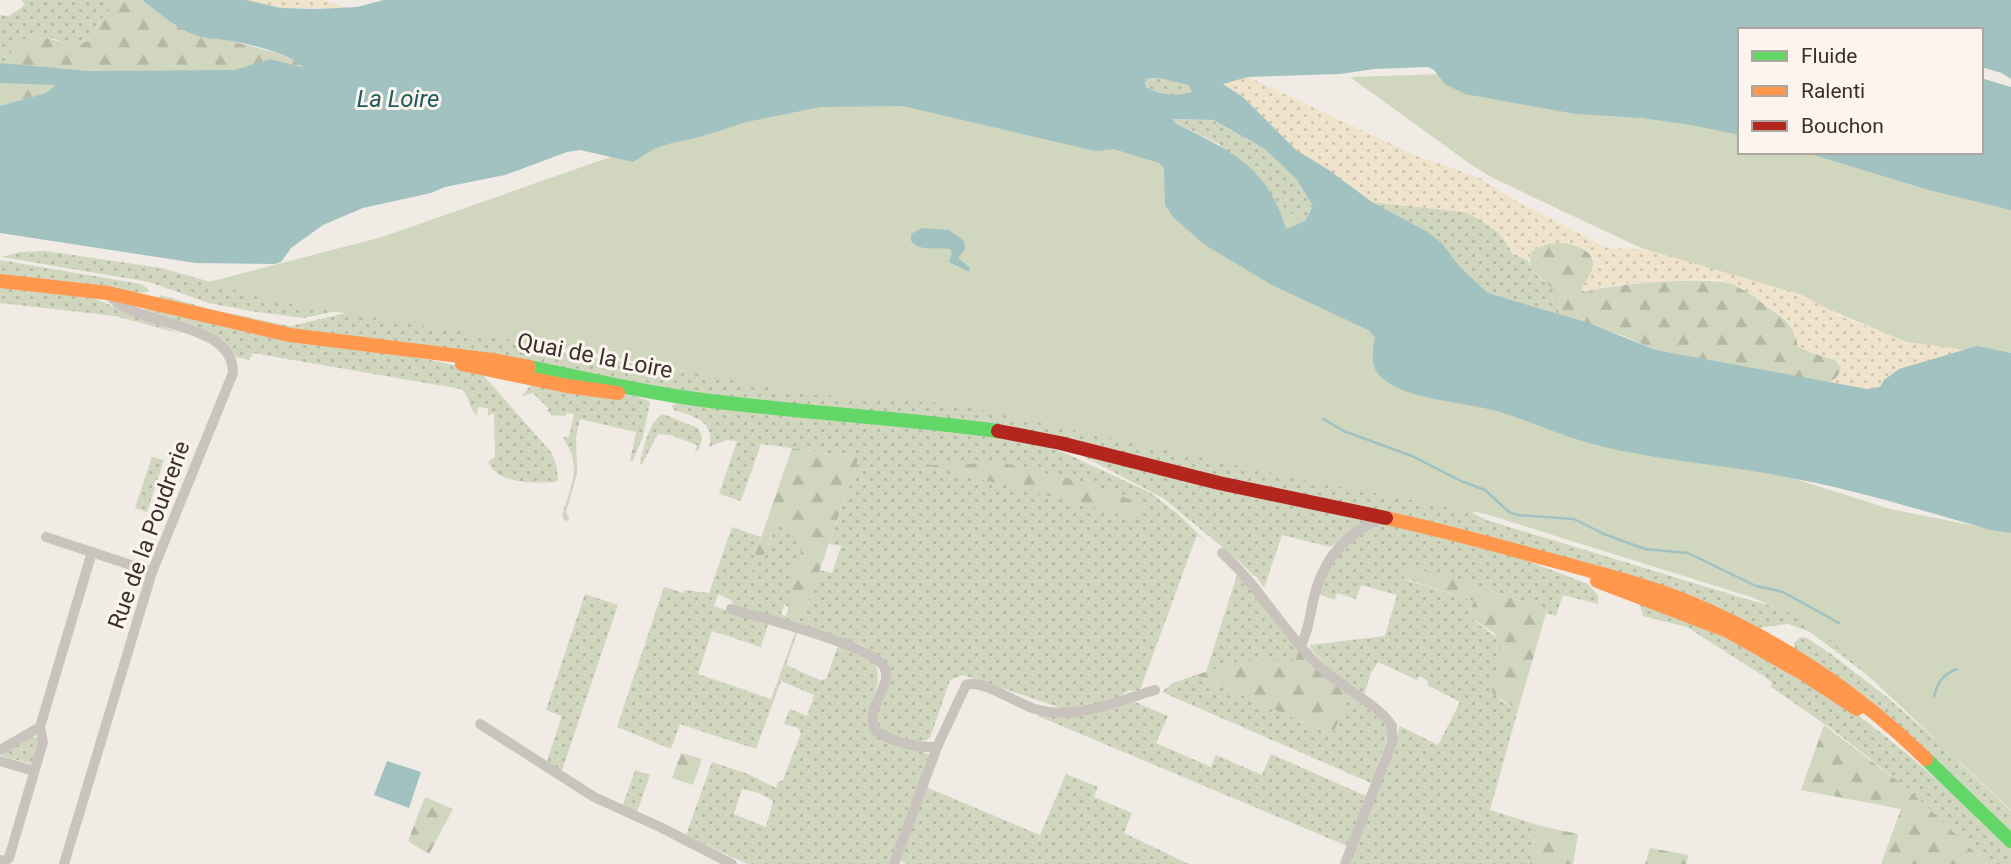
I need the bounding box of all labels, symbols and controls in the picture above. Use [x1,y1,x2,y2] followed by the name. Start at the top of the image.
[1738,28,1983,154] legend
[1801,44,1857,68] text: Fluide
[1801,79,1865,103] text: Ralenti
[357,85,439,113] water label: La Loire
[1801,114,1884,138] text: Bouchon
[515,328,675,384] street label: Quai de la Loire
[102,437,196,633] street label: Rue de la Poudrerie

